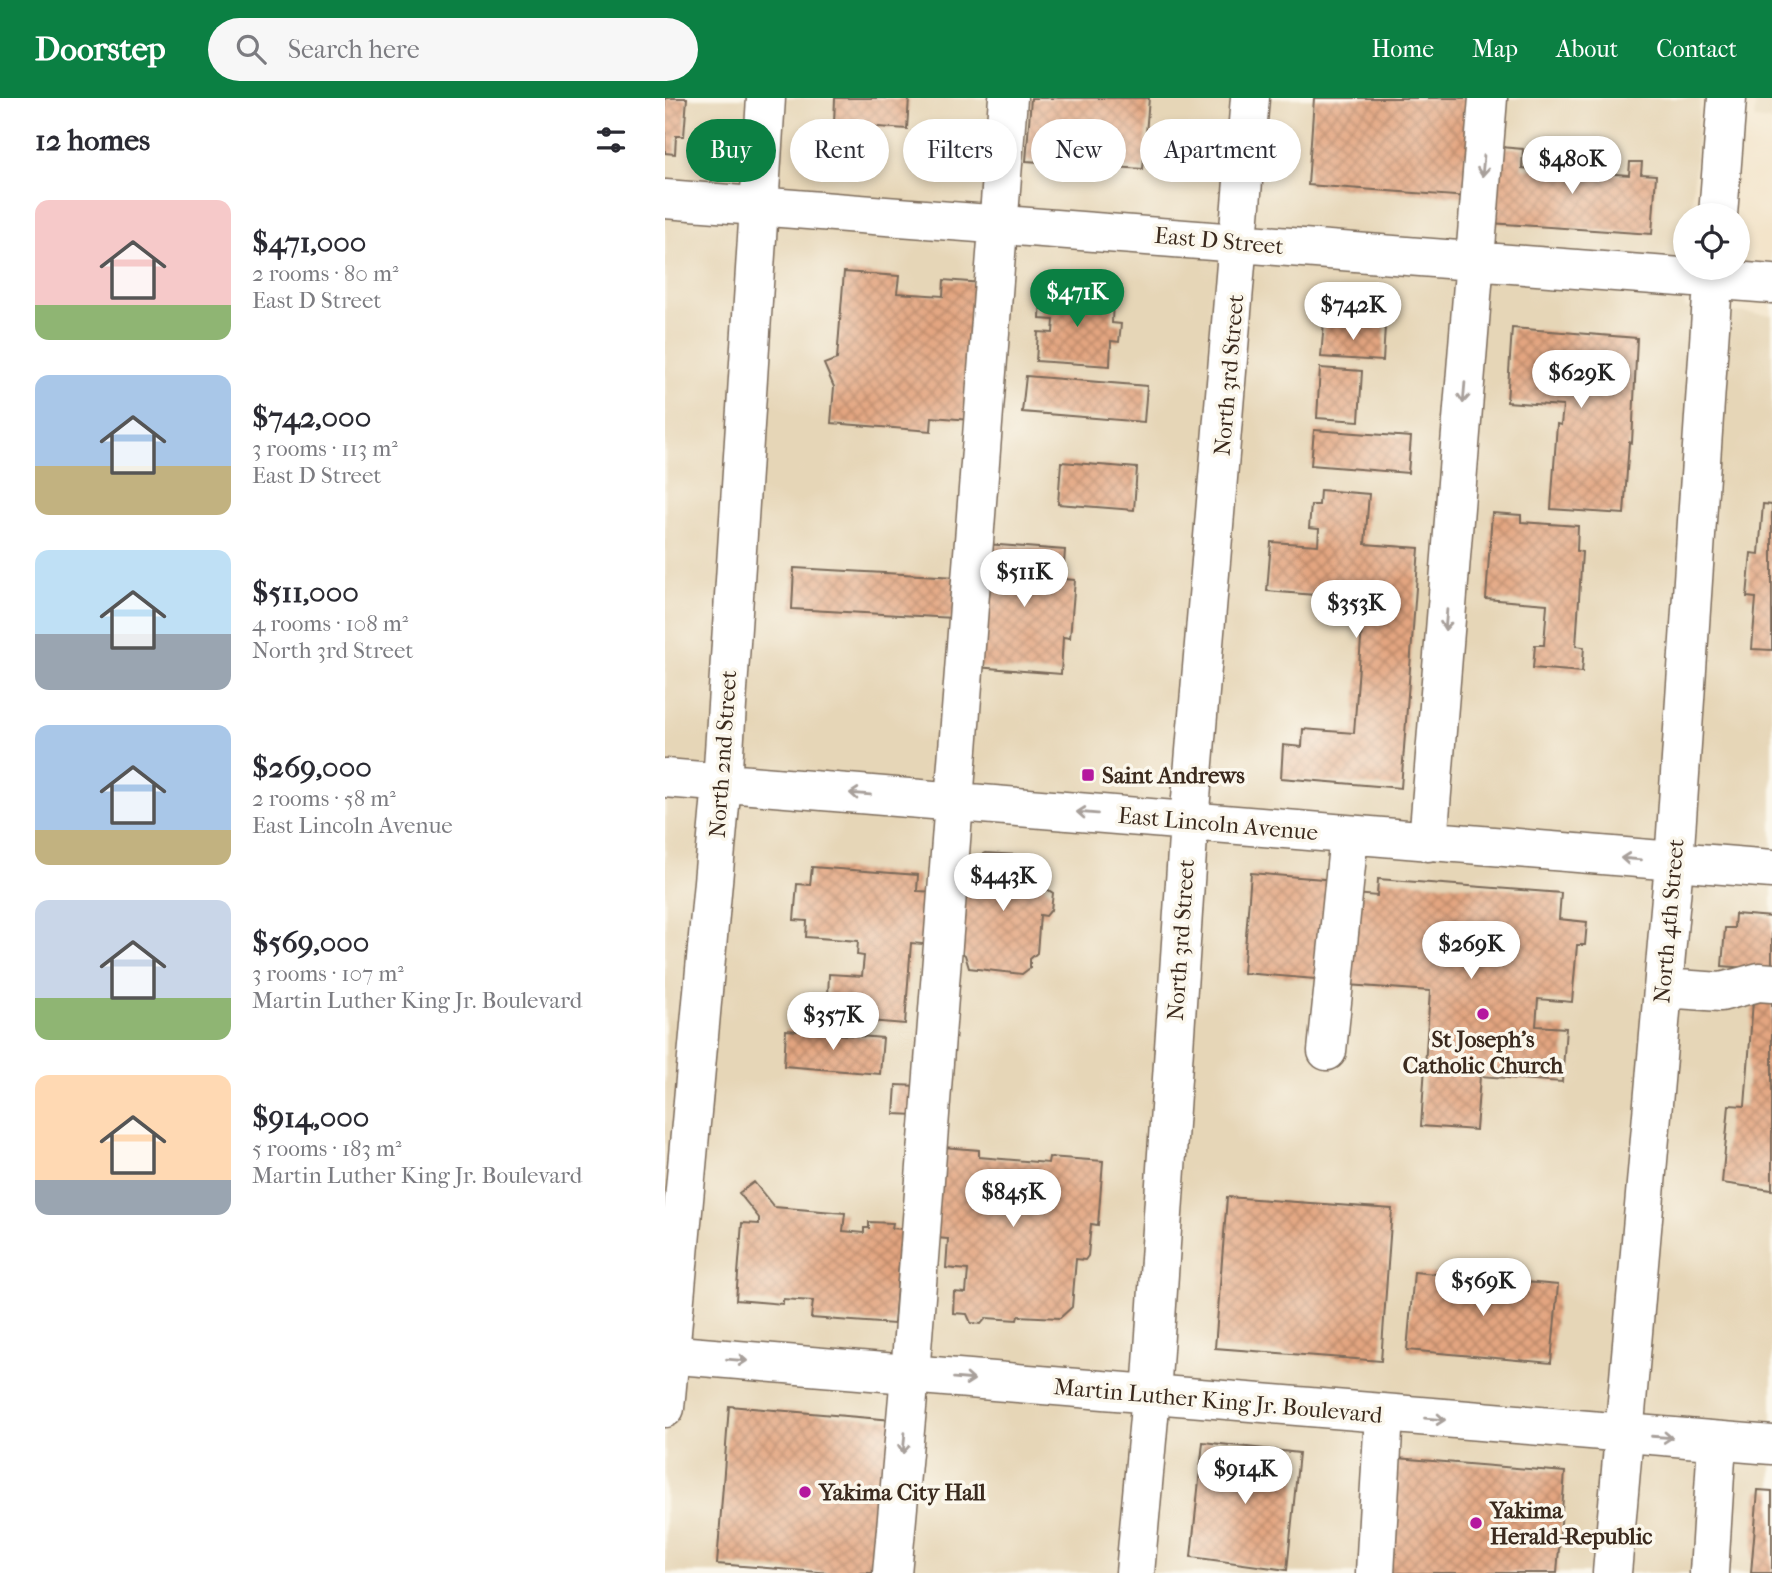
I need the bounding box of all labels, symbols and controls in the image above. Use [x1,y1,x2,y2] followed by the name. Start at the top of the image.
[208,18,698,81] search box
[35,30,166,69] text: Doorstep
[232,30,270,68] icon: search
[288,34,420,65] text: Search here
[1372,35,1434,63] text: Home
[1472,35,1518,63] text: Map
[1556,35,1618,63] text: About
[1656,35,1737,63] text: Contact
[686,119,776,182] chip: Buy
[790,119,889,182] chip: Rent
[903,119,1017,182] chip: Filters
[1031,119,1126,182] chip: New
[1140,119,1301,182] chip: Apartment
[592,121,630,159] icon: filters
[35,123,150,158] text: 12 homes
[1523,136,1621,196] pin: $480K
[1538,145,1606,172] text: $480K
[1476,154,1489,177] one-way arrow
[1673,203,1750,280] map controls
[1673,203,1750,280] button: locate
[1153,222,1285,260] street label: East D Street
[252,225,366,260] text: $471,000
[91,228,175,312] icon: home
[252,260,399,287] text: 2 rooms · 80 m²
[1028,270,1126,329] pin: $471K
[1046,278,1108,305] text: $471K
[1304,282,1402,342] pin: $742K
[252,287,382,314] text: East D Street
[1320,291,1386,318] text: $742K
[1209,293,1249,457] street label: North 3rd Street
[1532,350,1630,410] pin: $629K
[1548,359,1614,386] text: $629K
[1457,381,1470,404] one-way arrow
[252,400,371,435] text: $742,000
[91,403,175,487] icon: home
[252,435,398,462] text: 3 rooms · 113 m²
[252,462,382,489] text: East D Street
[975,550,1073,609] pin: $511K
[996,558,1052,585] text: $511K
[252,575,359,610] text: $511,000
[91,578,175,662] icon: home
[1307,580,1405,640] pin: $353K
[1327,589,1385,616] text: $353K
[1439,608,1452,630] one-way arrow
[252,610,408,637] text: 4 rooms · 108 m²
[252,637,414,664] text: North 3rd Street
[704,669,742,839] street label: North 2nd Street
[252,750,372,785] text: $269,000
[91,753,175,837] icon: home
[1102,762,1245,789] place label: Saint Andrews
[1080,767,1096,783] marker: Saint Andrews
[252,785,396,812] text: 2 rooms · 58 m²
[849,787,872,800] one-way arrow
[1117,802,1319,846] street label: East Lincoln Avenue
[1076,806,1098,819] one-way arrow
[252,812,453,839] text: East Lincoln Avenue
[1648,838,1690,1004] street label: North 4th Street
[1620,852,1642,865] one-way arrow
[954,854,1052,913] pin: $443K
[1162,858,1200,1022] street label: North 3rd Street
[970,862,1036,889] text: $443K
[1422,922,1520,981] pin: $269K
[252,925,369,960] text: $569,000
[91,928,175,1012] icon: home
[1438,930,1504,957] text: $269K
[252,960,404,987] text: 3 rooms · 107 m²
[252,987,582,1014] text: Martin Luther King Jr. Boulevard
[784,992,882,1052] pin: $357K
[803,1001,863,1028] text: $357K
[1475,1006,1491,1022] marker: St Joseph's Catholic Church
[1403,1026,1564,1079] place label: St Joseph's Catholic Church
[252,1100,369,1135] text: $914,000
[91,1103,175,1187] icon: home
[252,1135,402,1162] text: 5 rooms · 183 m²
[252,1162,582,1189] text: Martin Luther King Jr. Boulevard
[964,1170,1062,1229] pin: $845K
[981,1178,1045,1205] text: $845K
[1434,1258,1532,1318] pin: $569K
[1451,1267,1515,1294] text: $569K
[726,1354,748,1367] one-way arrow
[952,1373,975,1386] one-way arrow
[1052,1373,1384,1429] street label: Martin Luther King Jr. Boulevard
[1423,1413,1446,1426] one-way arrow
[897,1431,910,1454] one-way arrow
[1650,1431,1673,1444] one-way arrow
[1196,1446,1294,1506] pin: $914K
[1213,1455,1277,1482] text: $914K
[818,1479,986,1506] place label: Yakima City Hall
[797,1484,813,1500] marker: Yakima City Hall
[1489,1497,1652,1550] place label: Yakima Herald-Republic
[1468,1515,1484,1531] marker: Yakima Herald-Republic

